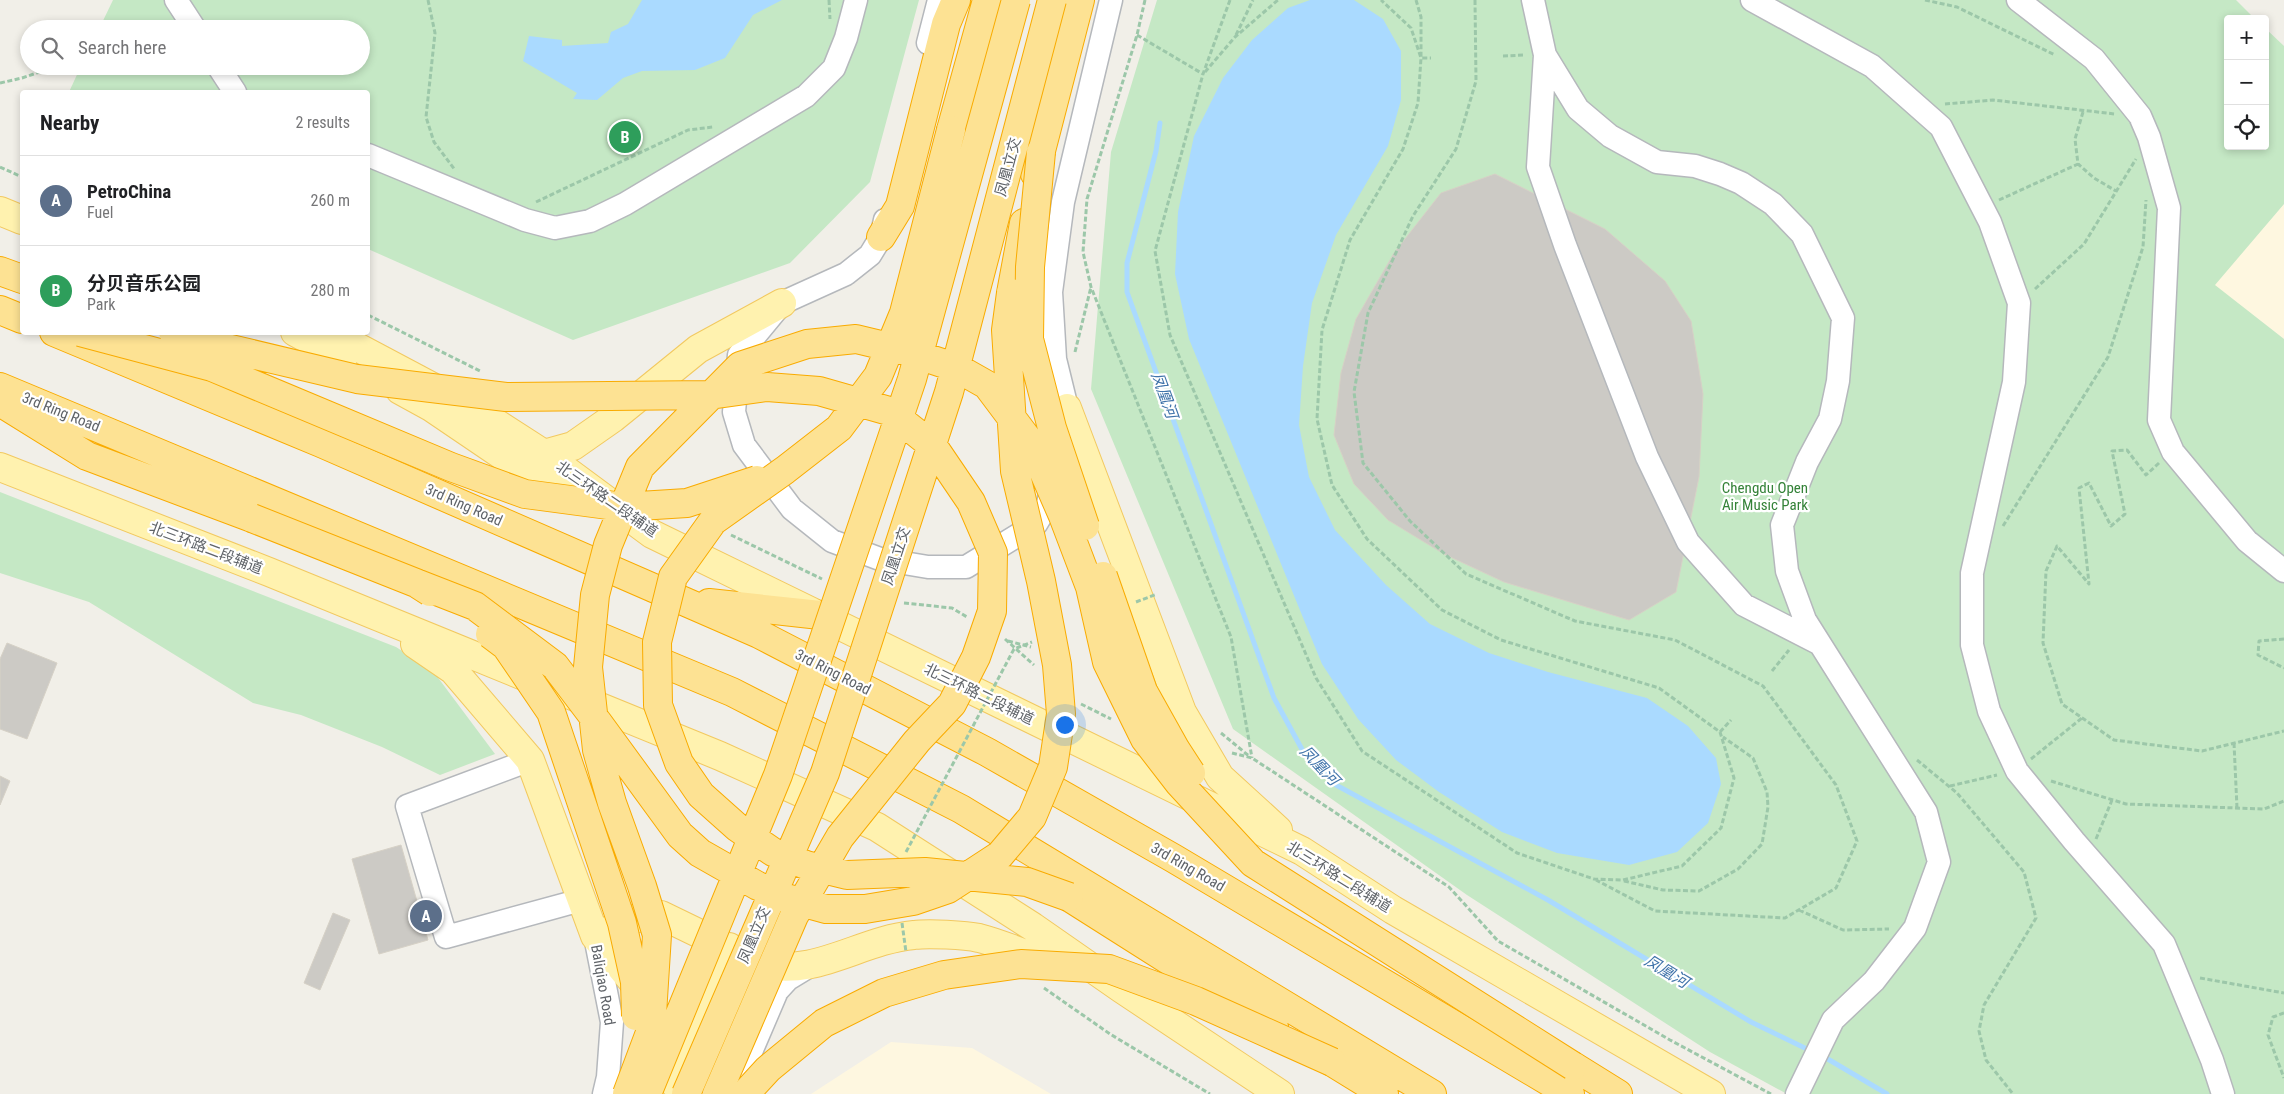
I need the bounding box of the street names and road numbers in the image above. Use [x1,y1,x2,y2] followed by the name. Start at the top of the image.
[992,136,1024,198] street label: 凤凰立交
[19,388,103,436] street label: 3rd Ring Road
[553,457,661,541] street label: 北三环路二段辅道
[423,480,505,530] street label: 3rd Ring Road
[147,518,265,578] street label: 北三环路二段辅道
[878,525,914,587] street label: 凤凰立交
[792,645,874,699] street label: 3rd Ring Road
[921,660,1037,728] street label: 北三环路二段辅道
[1283,838,1395,916] street label: 北三环路二段辅道
[1148,839,1228,895] street label: 3rd Ring Road
[734,904,774,966] street label: 凤凰立交
[587,943,619,1027] street label: Baliqiao Road

